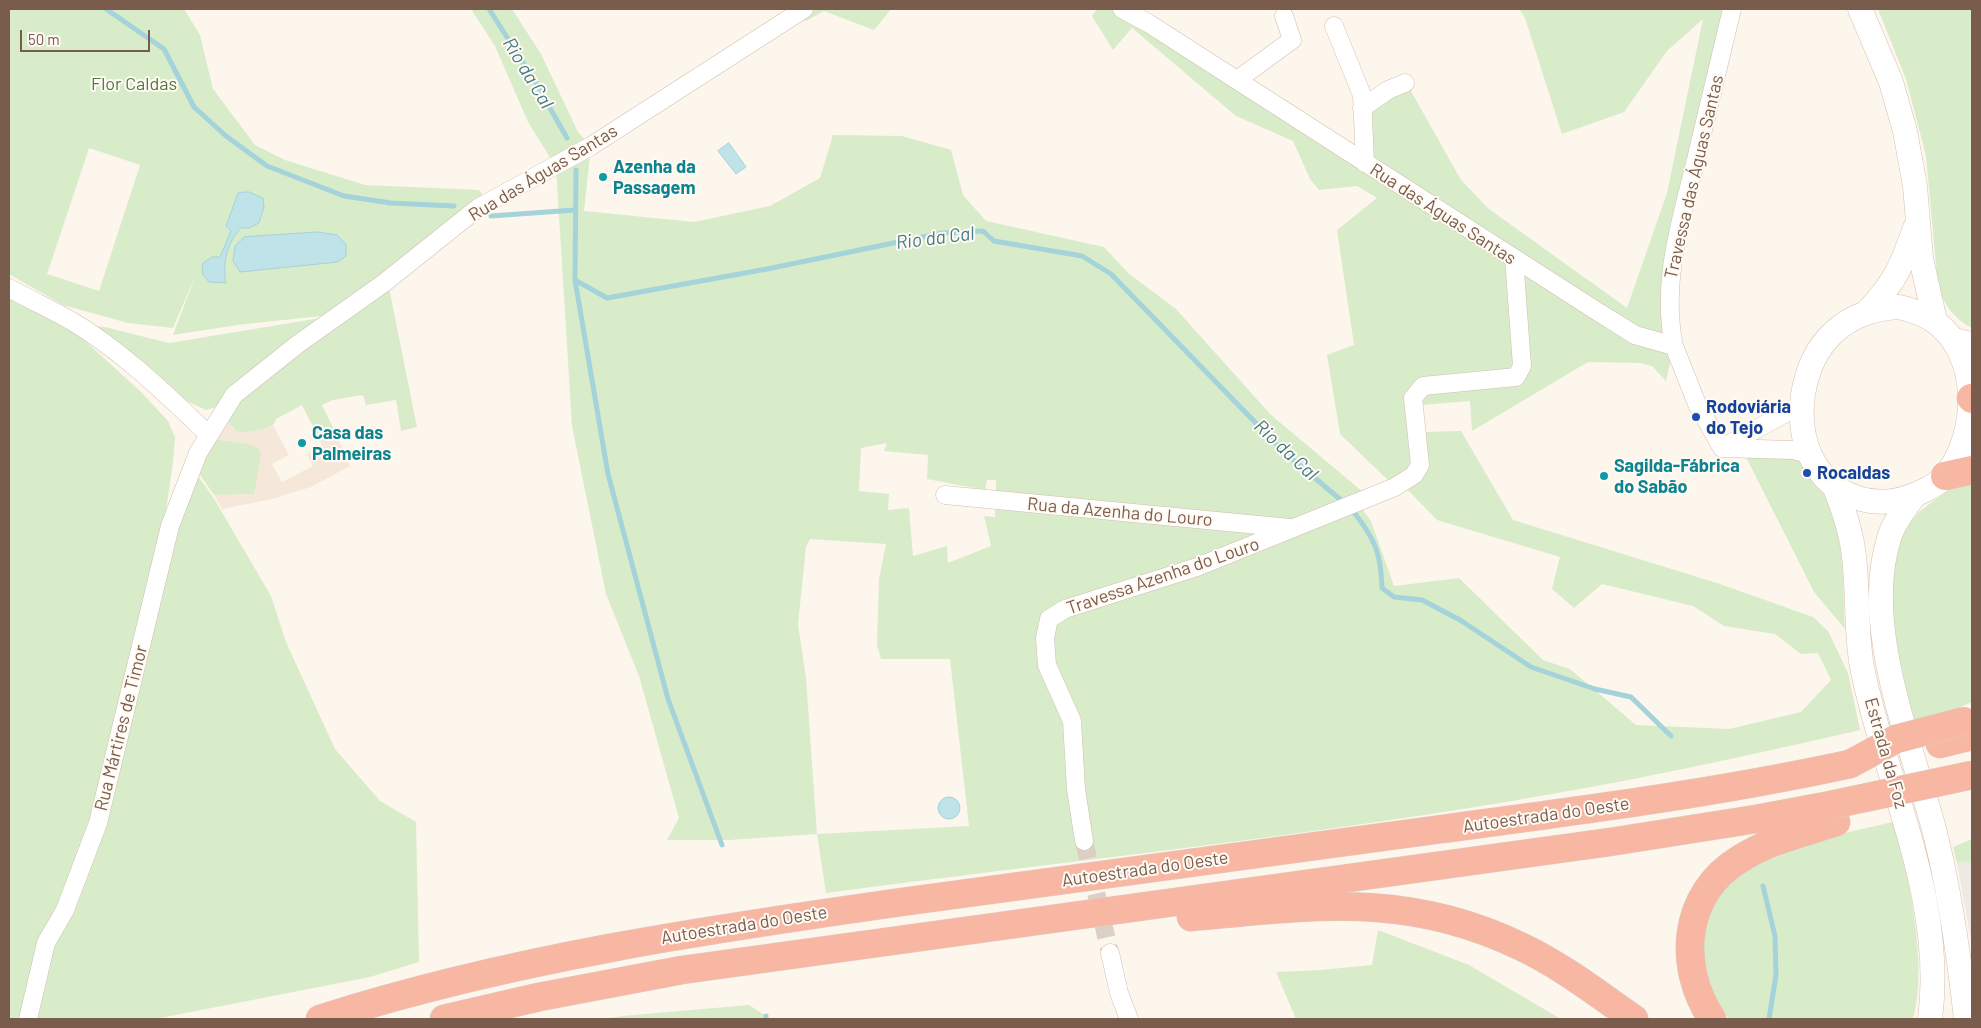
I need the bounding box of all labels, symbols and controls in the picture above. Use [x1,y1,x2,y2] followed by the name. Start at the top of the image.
[22,20,152,52] scale bar
[28,30,60,48] text: 50 m
[498,33,558,113] water label: Rio da Cal
[91,73,177,95] park label: Flor Caldas
[1660,73,1728,281] street label: Travessa das Águas Santas
[465,120,621,226] street label: Rua das Águas Santas
[613,156,696,198] place label: Azenha da Passagem
[1366,159,1520,269] street label: Rua das Águas Santas
[597,171,609,183] marker: Azenha da Passagem
[894,222,976,254] water label: Rio da Cal
[1706,396,1791,438] place label: Rodoviária do Tejo
[1690,411,1702,423] marker: Rodoviária do Tejo
[1249,415,1323,485] water label: Rio da Cal
[312,422,391,464] place label: Casa das Palmeiras
[296,437,308,449] marker: Casa das Palmeiras
[1614,455,1740,498] place label: Sagilda-Fábrica do Sabão
[1817,462,1890,484] place label: Rocaldas
[1801,467,1813,479] marker: Rocaldas
[1598,470,1610,482] marker: Sagilda-Fábrica do Sabão
[1026,493,1214,531] street label: Rua da Azenha do Louro
[1064,533,1262,619] street label: Travessa Azenha do Louro
[90,643,152,813] street label: Rua Mártires de Timor
[1860,695,1912,811] street label: Estrada da Foz
[1461,793,1631,837] street label: Autoestrada do Oeste
[1060,847,1230,891] street label: Autoestrada do Oeste
[659,901,829,949] street label: Autoestrada do Oeste

